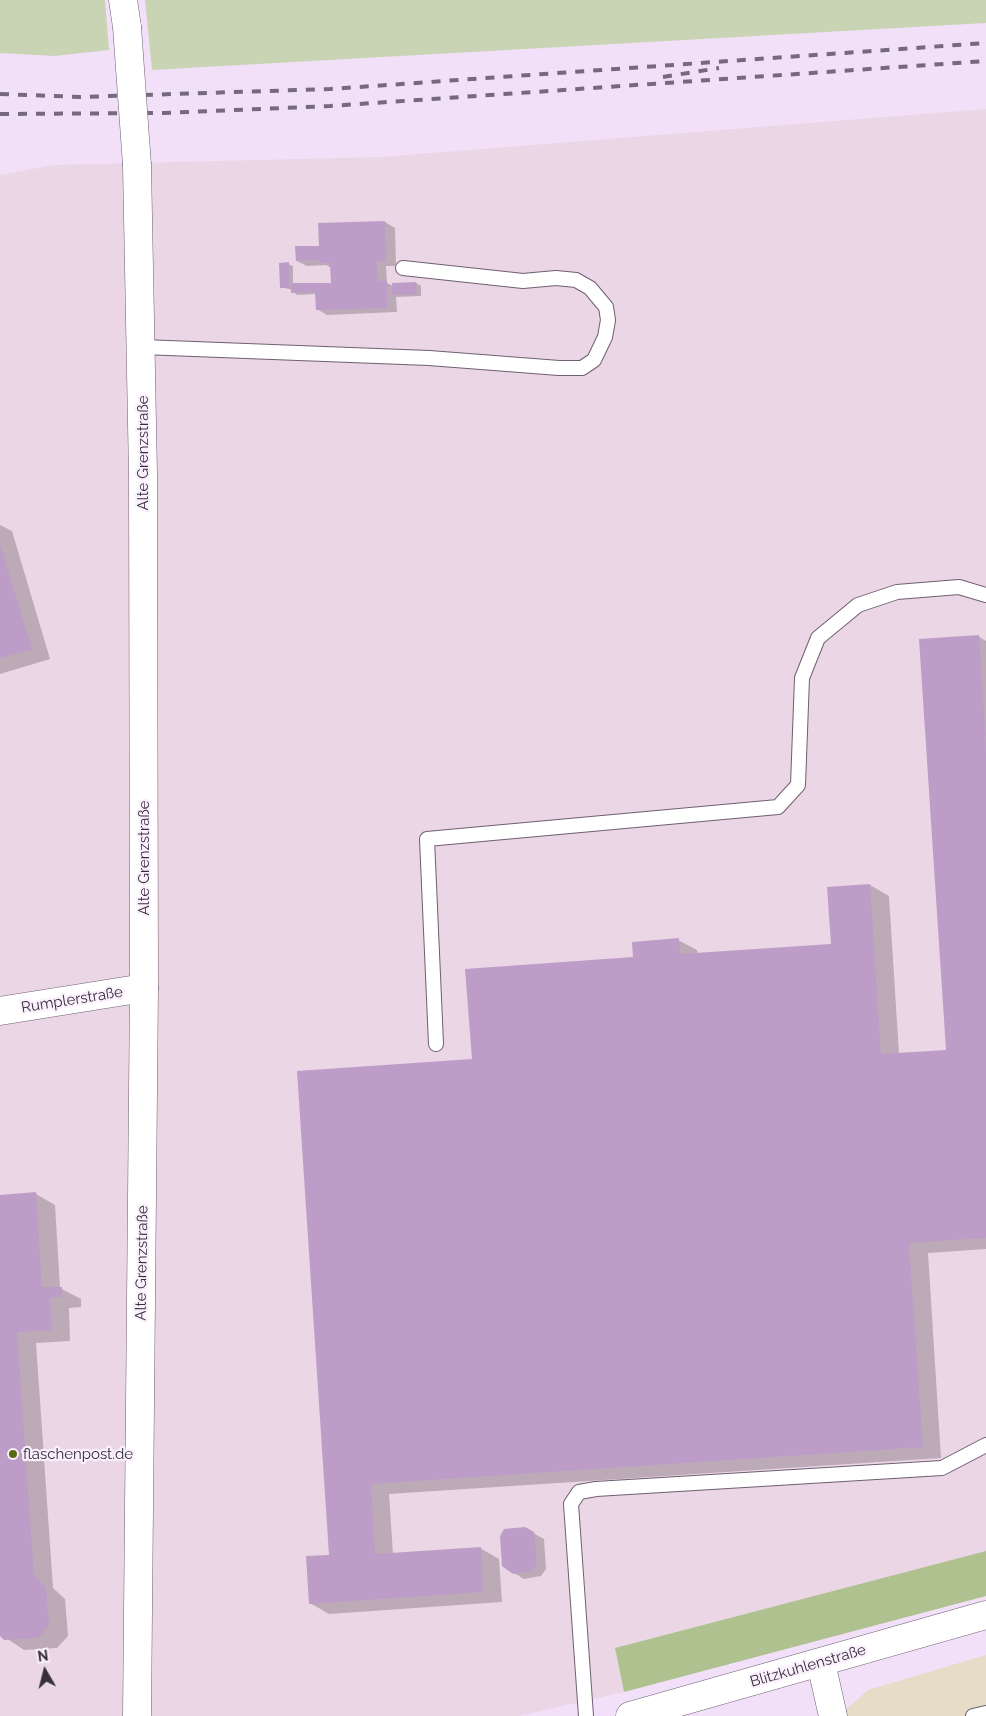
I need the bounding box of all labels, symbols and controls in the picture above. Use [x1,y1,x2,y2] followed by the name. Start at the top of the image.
[134,395,152,511] street label: Alte Grenzstraße
[135,800,153,916] street label: Alte Grenzstraße
[20,983,124,1017] street label: Rumplerstraße
[132,1205,152,1321] street label: Alte Grenzstraße
[23,1445,133,1463] place label: flaschenpost.de
[7,1448,19,1460] marker: flaschenpost.de
[748,1641,868,1691] street label: Blitzkuhlenstraße
[20,1646,70,1696] north arrow
[37,1647,49,1665] text: N

